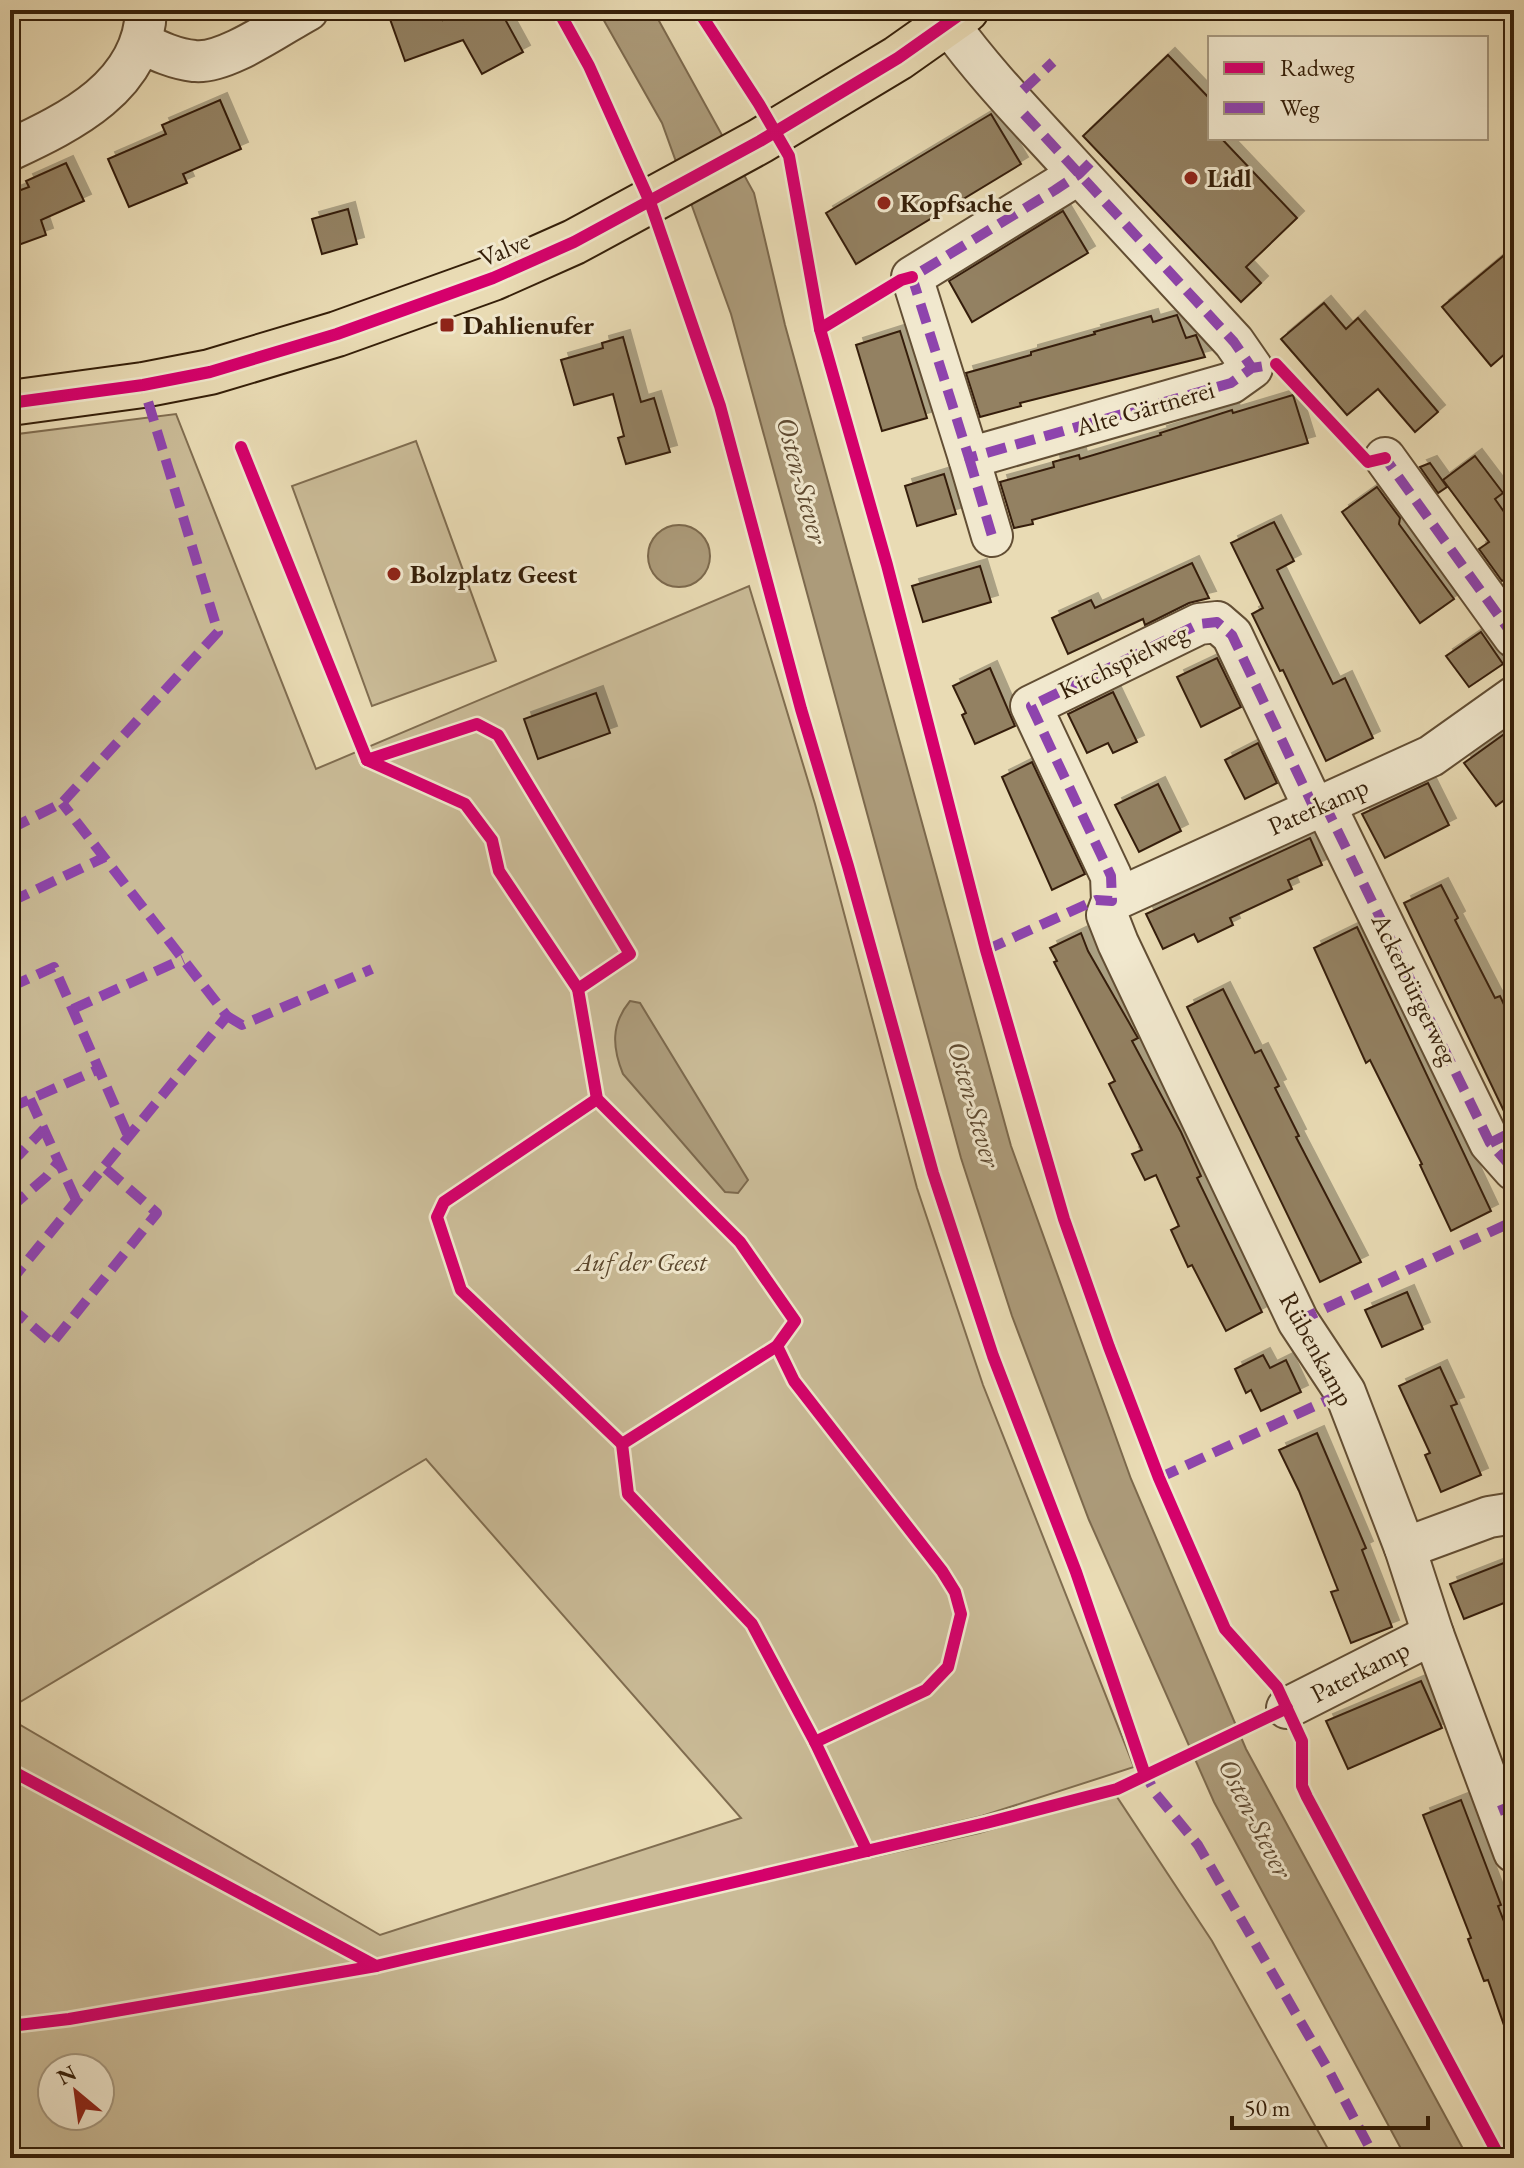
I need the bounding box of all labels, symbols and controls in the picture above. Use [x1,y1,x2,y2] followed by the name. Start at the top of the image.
[1208,36,1488,140] legend
[1280,52,1355,83] text: Radweg
[1280,92,1320,123] text: Weg
[1207,161,1252,195] place label: Lidl
[1182,169,1200,187] marker: Lidl
[900,186,1013,220] place label: Kopfsache
[875,194,893,212] marker: Kopfsache
[473,223,535,275] street label: Valve
[463,308,594,342] place label: Dahlienufer
[438,316,456,334] marker: Dahlienufer
[1071,372,1218,444] street label: Alte Gärtnerei
[769,413,838,549] water label: Osten-Stever
[410,557,577,591] place label: Bolzplatz Geest
[385,565,403,583] marker: Bolzplatz Geest
[1053,615,1194,707] street label: Kirchspielweg
[1262,769,1374,843] street label: Paterkamp
[1363,907,1467,1071] street label: Ackerbürgerweg
[940,1037,1011,1173] water label: Osten-Stever
[573,1245,708,1279] park label: Auf der Geest
[1272,1286,1362,1412] street label: Rübenkamp
[1305,1632,1415,1710] street label: Paterkamp
[1211,1752,1302,1885] water label: Osten-Stever
[36,2052,116,2132] north arrow
[52,2058,82,2092] text: N
[1232,2080,1428,2130] scale bar
[1244,2092,1291,2123] text: 50 m

